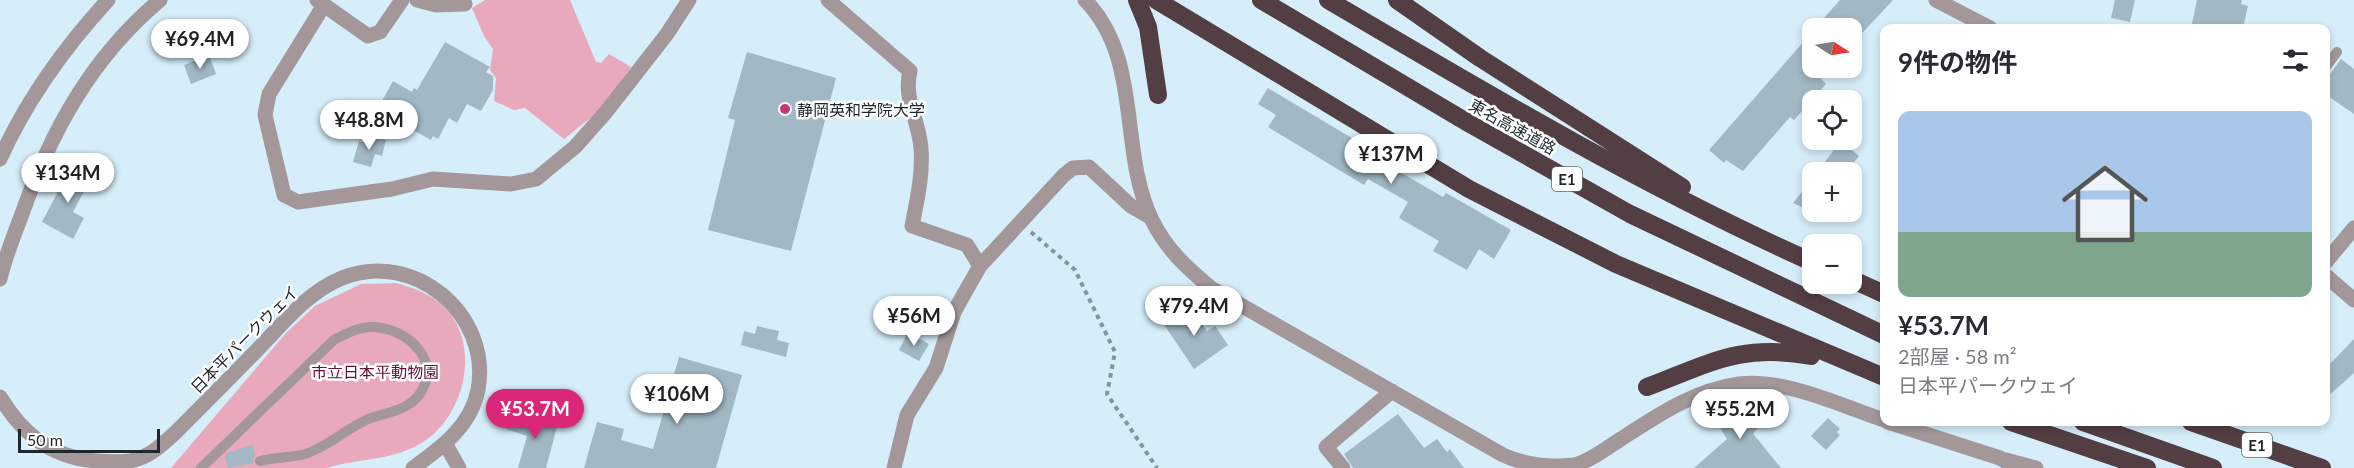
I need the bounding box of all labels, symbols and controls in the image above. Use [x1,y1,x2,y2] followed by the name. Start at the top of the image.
[1802,18,1862,78] north arrow
[1802,18,1862,294] map controls
[151,19,249,70] pin: ¥69.4M
[165,26,235,50] text: ¥69.4M
[2279,44,2312,77] icon: filters
[1898,46,2017,78] text: 9件の物件
[1802,90,1862,150] button: locate
[1466,94,1560,158] street label: 東名高速道路
[320,100,418,151] pin: ¥48.8M
[797,100,925,119] place label: 静岡英和学院大学
[778,102,792,116] marker: 静岡英和学院大学
[334,107,404,131] text: ¥48.8M
[1349,134,1433,185] pin: ¥137M
[1358,141,1424,165] text: ¥137M
[2051,150,2159,258] icon: home
[26,153,110,204] pin: ¥134M
[35,160,101,184] text: ¥134M
[1802,162,1862,222] button: +
[1552,167,1582,191] road number: E1
[1802,234,1862,294] button: −
[186,281,302,397] street label: 日本平パークウェイ
[1145,286,1243,337] pin: ¥79.4M
[1159,293,1229,317] text: ¥79.4M
[878,296,950,347] pin: ¥56M
[887,303,941,327] text: ¥56M
[1898,309,1989,341] text: ¥53.7M
[1898,344,2017,368] text: 2部屋 · 58 m²
[311,362,439,381] park label: 市立日本平動物園
[1898,373,2078,397] text: 日本平パークウェイ
[635,374,719,425] pin: ¥106M
[644,381,710,405] text: ¥106M
[486,389,584,440] pin: ¥53.7M
[1691,389,1789,440] pin: ¥55.2M
[500,396,570,420] text: ¥53.7M
[1705,396,1775,420] text: ¥55.2M
[18,426,160,454] scale bar
[27,430,63,449] text: 50 m
[2242,433,2272,457] road number: E1

